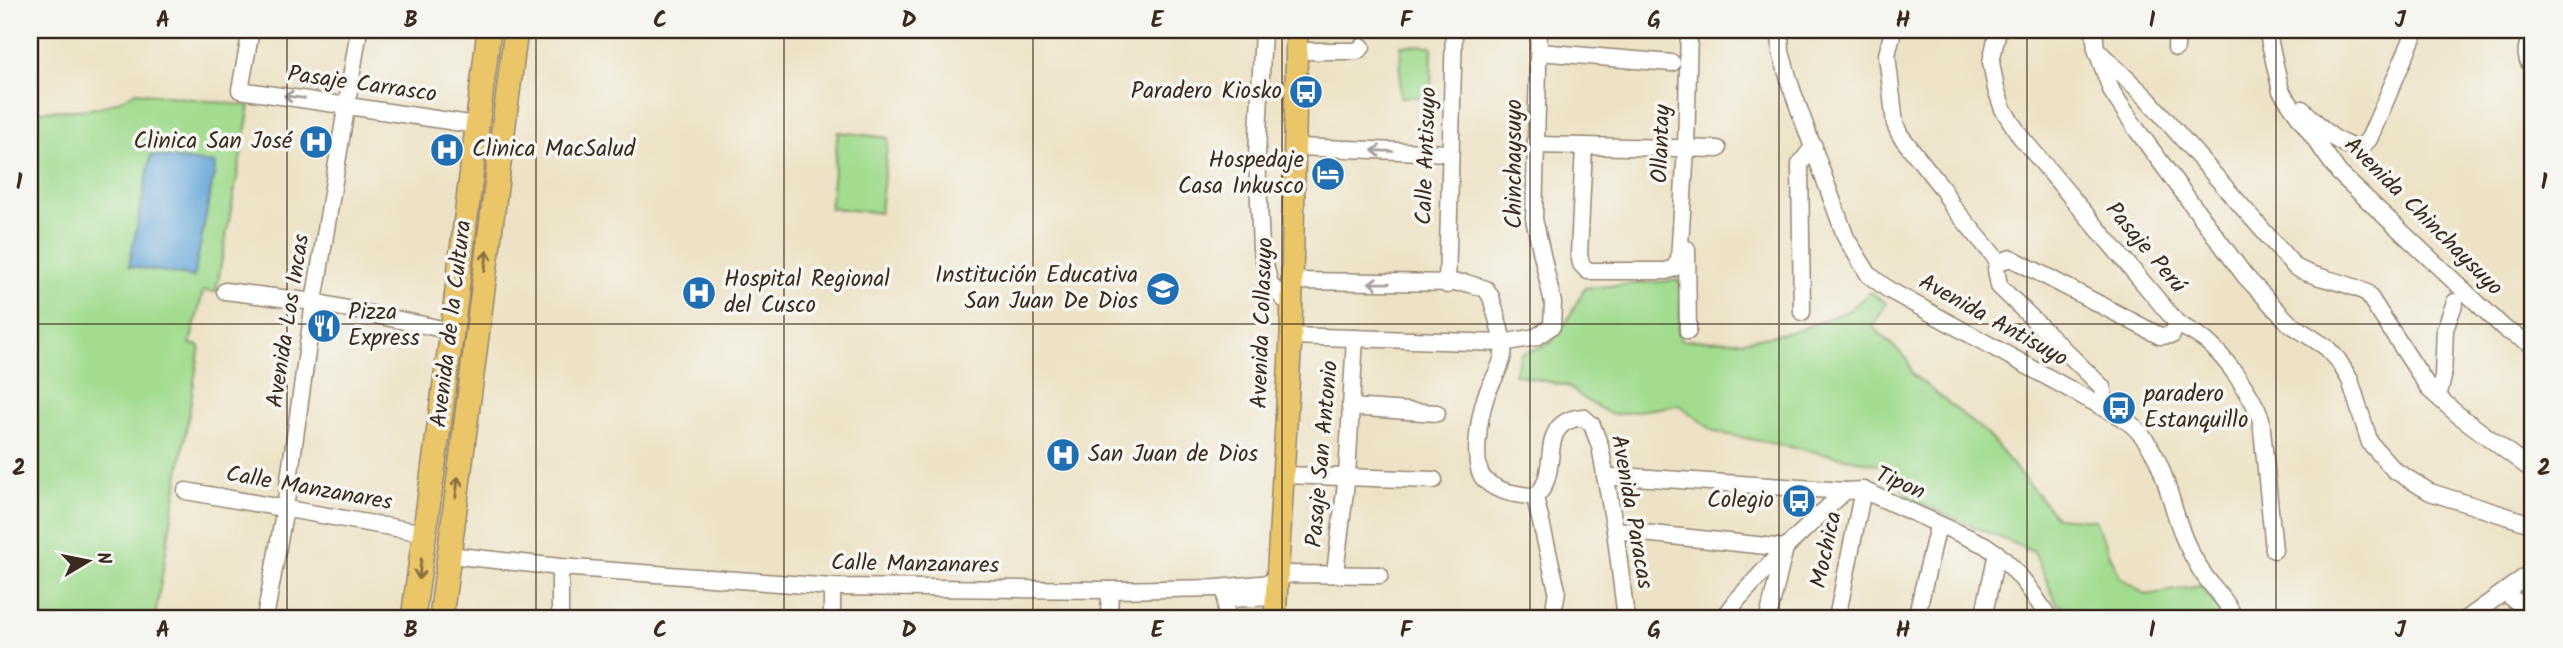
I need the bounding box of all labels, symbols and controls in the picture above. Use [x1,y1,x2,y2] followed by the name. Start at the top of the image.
[156,3,170,39] text: A
[404,3,418,39] text: B
[653,3,667,39] text: C
[901,3,917,39] text: D
[1151,3,1165,39] text: E
[1400,3,1414,39] text: F
[1647,3,1661,39] text: G
[1896,3,1911,39] text: H
[2148,3,2156,39] text: I
[2394,3,2406,39] text: J
[285,57,439,113] street label: Pasaje Carrasco
[1287,73,1325,111] bus stop icon: Paradero Kiosko
[1131,74,1282,110] place label: Paradero Kiosko
[1407,86,1447,226] street label: Calle Antisuyo
[283,91,306,104] one-way arrow
[1497,99,1533,229] street label: Chinchaysuyo
[1643,104,1681,184] street label: Ollantay
[297,123,335,161] hospital icon: Clinica San José
[134,124,293,160] place label: Clinica San José
[2335,129,2511,305] street label: Avenida Chinchaysuyo
[428,131,466,169] hospital icon: Clinica MacSalud
[472,132,636,168] place label: Clinica MacSalud
[1178,143,1304,205] place label: Hospedaje Casa Inkusco
[1370,144,1393,157] one-way arrow
[1309,155,1347,193] hotel icon: Hospedaje Casa Inkusco
[16,165,23,201] text: 1
[2541,165,2548,201] text: 1
[2096,194,2195,303] street label: Pasaje Perú
[421,218,483,430] street label: Avenida de la Cultura
[257,231,321,410] street label: Avenida Los Incas
[1242,237,1284,409] street label: Avenida Collasuyo
[480,251,493,273] one-way arrow
[935,258,1138,320] place label: Institución Educativa San Juan De Dios
[724,262,890,324] place label: Hospital Regional del Cusco
[1912,265,2074,377] street label: Avenida Antisuyo
[1144,270,1182,308] school or university icon: Institución Educativa San Juan De Dios
[680,274,718,312] hospital icon: Hospital Regional del Cusco
[1367,276,1390,290] one-way arrow
[348,295,420,357] place label: Pizza Express
[305,307,343,345] restaurant icon: Pizza Express
[1297,359,1349,549] street label: Pasaje San Antonio
[2143,377,2248,439] place label: paradero Estanquillo
[2100,389,2138,427] bus stop icon: paradero Estanquillo
[1600,432,1662,592] street label: Avenida Paracas
[1044,436,1082,474] hospital icon: San Juan de Dios
[1088,437,1258,473] place label: San Juan de Dios
[12,451,26,487] text: 2
[2537,451,2551,487] text: 2
[223,457,395,521] street label: Calle Manzanares
[1869,457,1931,511] street label: Tipon
[451,476,464,499] one-way arrow
[1780,482,1818,520] bus stop icon: Colegio
[1707,483,1774,519] place label: Colegio
[1801,508,1853,592] street label: Mochica
[52,526,122,596] north arrow
[831,546,1000,584] street label: Calle Manzanares
[87,550,119,567] text: N
[413,557,426,580] one-way arrow
[156,613,170,648] text: A
[404,613,418,648] text: B
[653,613,667,648] text: C
[901,613,917,648] text: D
[1151,613,1165,648] text: E
[1400,613,1414,648] text: F
[1647,613,1661,648] text: G
[1896,613,1911,648] text: H
[2148,613,2156,648] text: I
[2394,613,2406,648] text: J

